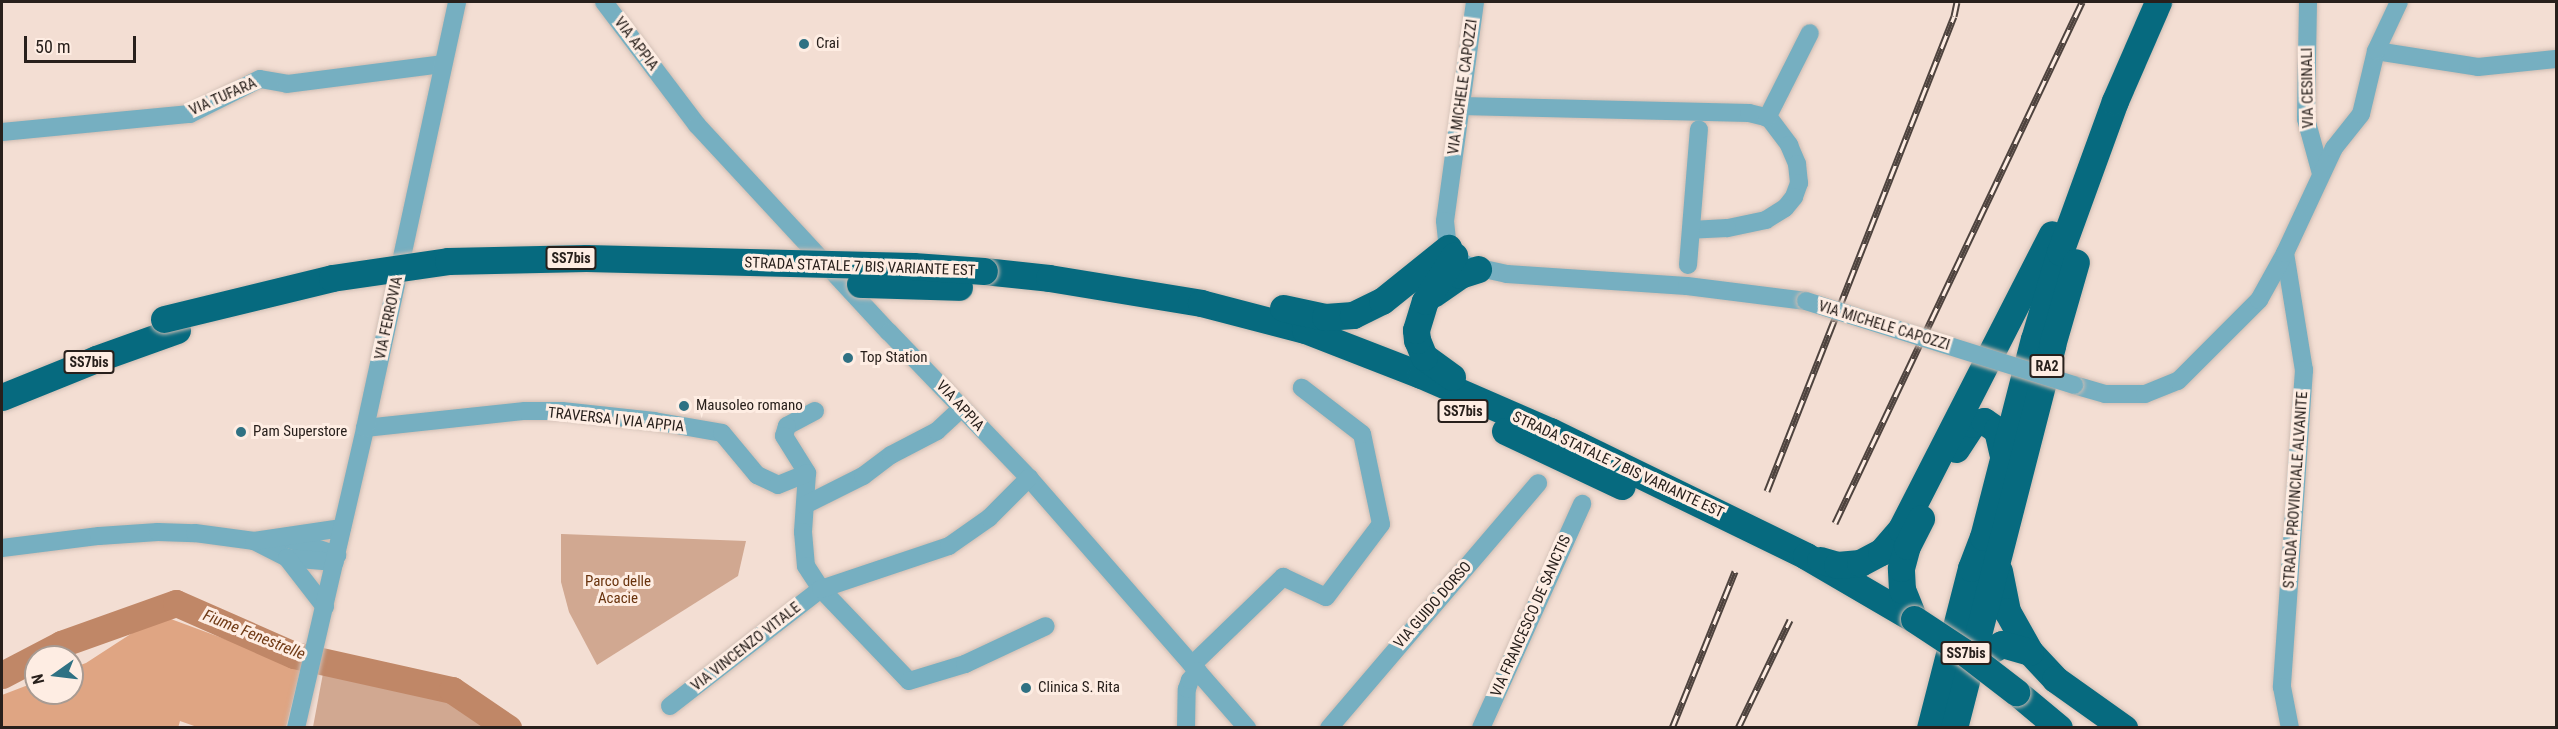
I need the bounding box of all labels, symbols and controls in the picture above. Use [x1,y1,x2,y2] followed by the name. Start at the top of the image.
[610,14,662,74] street label: VIA APPIA
[1445,18,1481,156] street label: VIA MICHELE CAPOZZI
[27,24,140,62] scale bar
[816,35,839,53] place label: Crai
[35,36,70,57] text: 50 m
[797,37,811,51] marker: Crai
[2298,47,2318,129] street label: VIA CESINALI
[187,74,259,120] street label: VIA TUFARA
[546,247,596,269] road number: SS7bis
[744,254,976,280] street label: STRADA STATALE 7 BIS VARIANTE EST
[371,275,407,361] street label: VIA FERROVIA
[1816,297,1952,355] street label: VIA MICHELE CAPOZZI
[860,349,928,367] place label: Top Station
[64,351,115,373] road number: SS7bis
[841,351,855,365] marker: Top Station
[2029,355,2065,377] road number: RA2
[932,377,988,435] street label: VIA APPIA
[2280,391,2312,589] street label: STRADA PROVINCIALE ALVANITE
[696,397,803,415] place label: Mausoleo romano
[677,399,691,413] marker: Mausoleo romano
[1438,400,1488,422] road number: SS7bis
[547,404,685,436] street label: TRAVERSA I VIA APPIA
[1509,408,1727,522] street label: STRADA STATALE 7 BIS VARIANTE EST
[253,423,347,441] place label: Pam Superstore
[234,425,248,439] marker: Pam Superstore
[1487,532,1575,700] street label: VIA FRANCESCO DE SANCTIS
[1391,558,1475,652] street label: VIA GUIDO DORSO
[585,572,651,607] park label: Parco delle Acacie
[688,599,804,695] street label: VIA VINCENZO VITALE
[200,606,308,664] water label: Fiume Fenestrelle
[1940,642,1992,664] road number: SS7bis
[24,645,84,705] north arrow
[28,672,48,686] text: N
[1038,679,1120,697] place label: Clinica S. Rita
[1019,681,1033,695] marker: Clinica S. Rita

